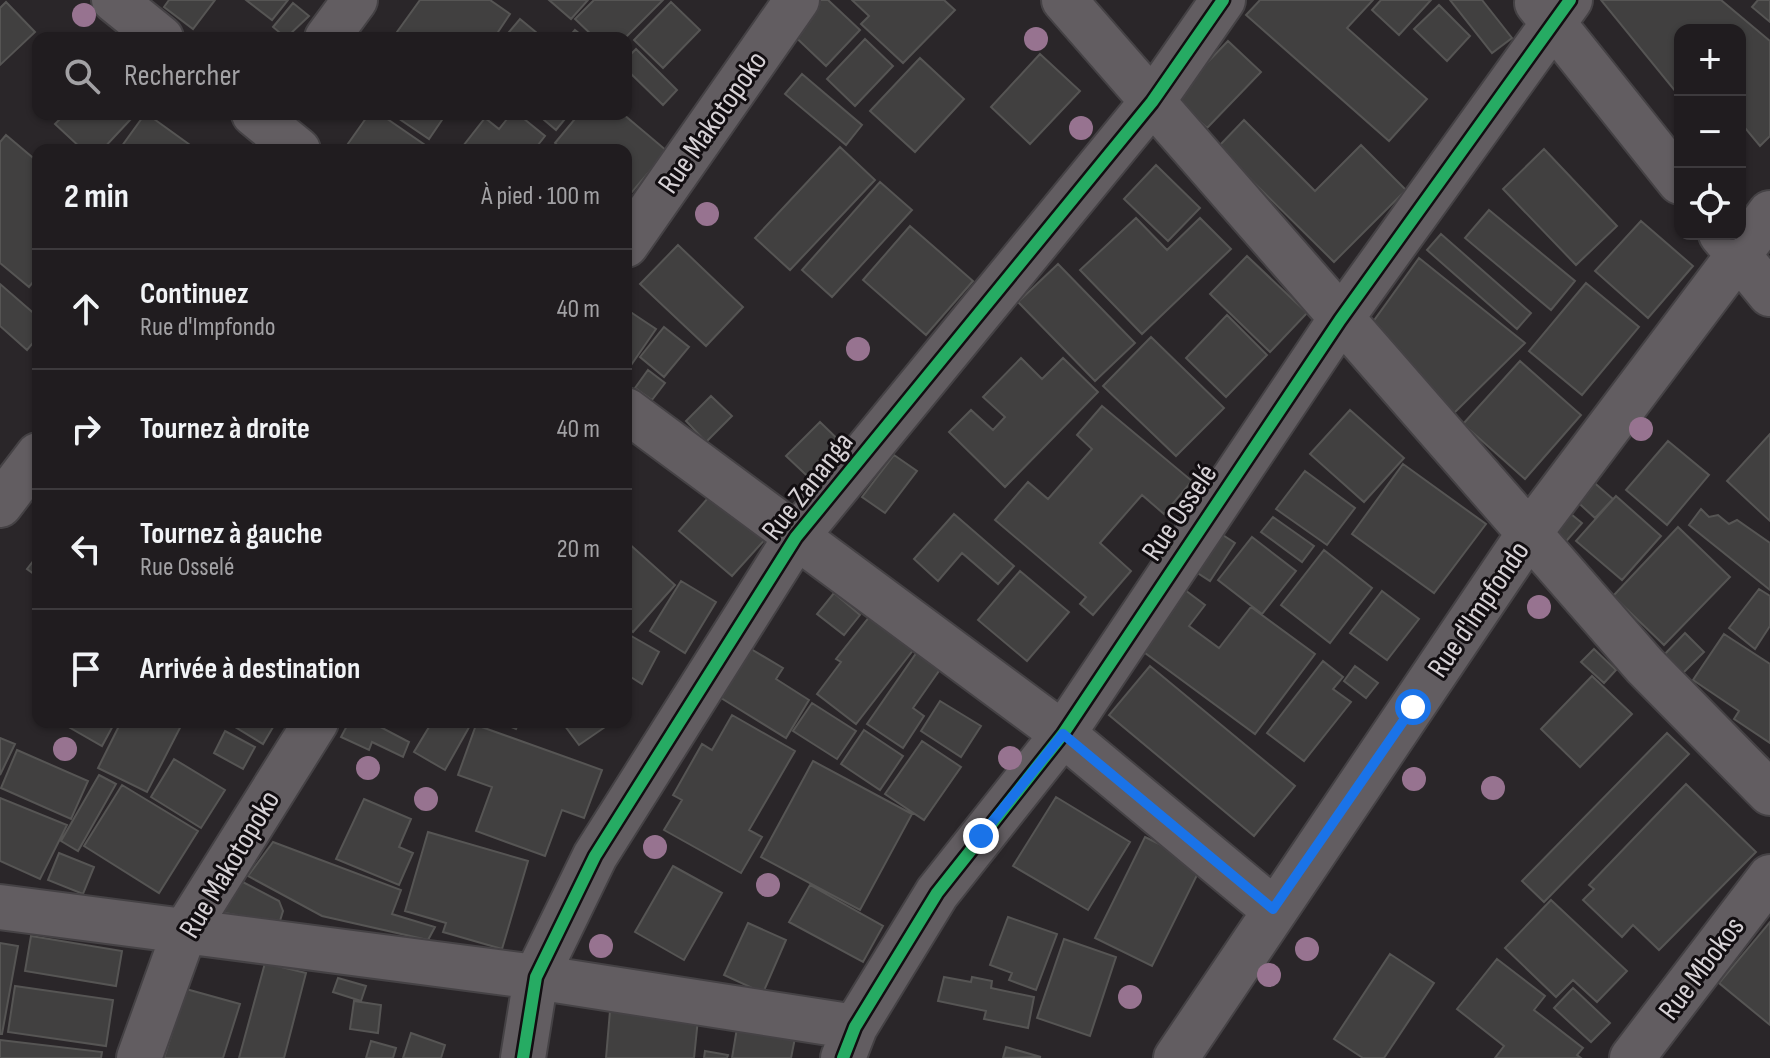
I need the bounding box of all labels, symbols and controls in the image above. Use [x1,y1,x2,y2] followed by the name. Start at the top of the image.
[1674,24,1746,240] map controls
[1674,24,1746,96] button: +
[32,32,632,120] search box
[651,44,775,201] street label: Rue Makotopoko
[60,54,104,98] icon: search
[124,58,240,94] text: Rechercher
[1674,96,1746,168] button: −
[1674,168,1746,240] button: locate
[64,176,129,217] text: 2 min
[481,181,600,212] text: À pied · 100 m
[140,276,249,312] text: Continuez
[64,287,108,331] icon: ahead
[557,294,600,325] text: 40 m
[140,312,276,343] text: Rue d'Impfondo
[64,407,108,451] icon: right
[140,411,310,447] text: Tournez à droite
[557,414,600,445] text: 40 m
[754,425,861,548] street label: Rue Zananga
[1134,457,1225,568] street label: Rue Osselé
[140,516,323,552] text: Tournez à gauche
[64,527,108,571] icon: left
[557,534,600,565] text: 20 m
[1420,535,1537,684] street label: Rue d'Impfondo
[140,552,234,583] text: Rue Osselé
[64,647,108,691] icon: arrive
[140,651,360,687] text: Arrivée à destination
[1395,689,1431,725] route start
[172,784,288,945] street label: Rue Makotopoko
[963,818,999,854] route end
[1651,910,1752,1027] street label: Rue Mbokos

